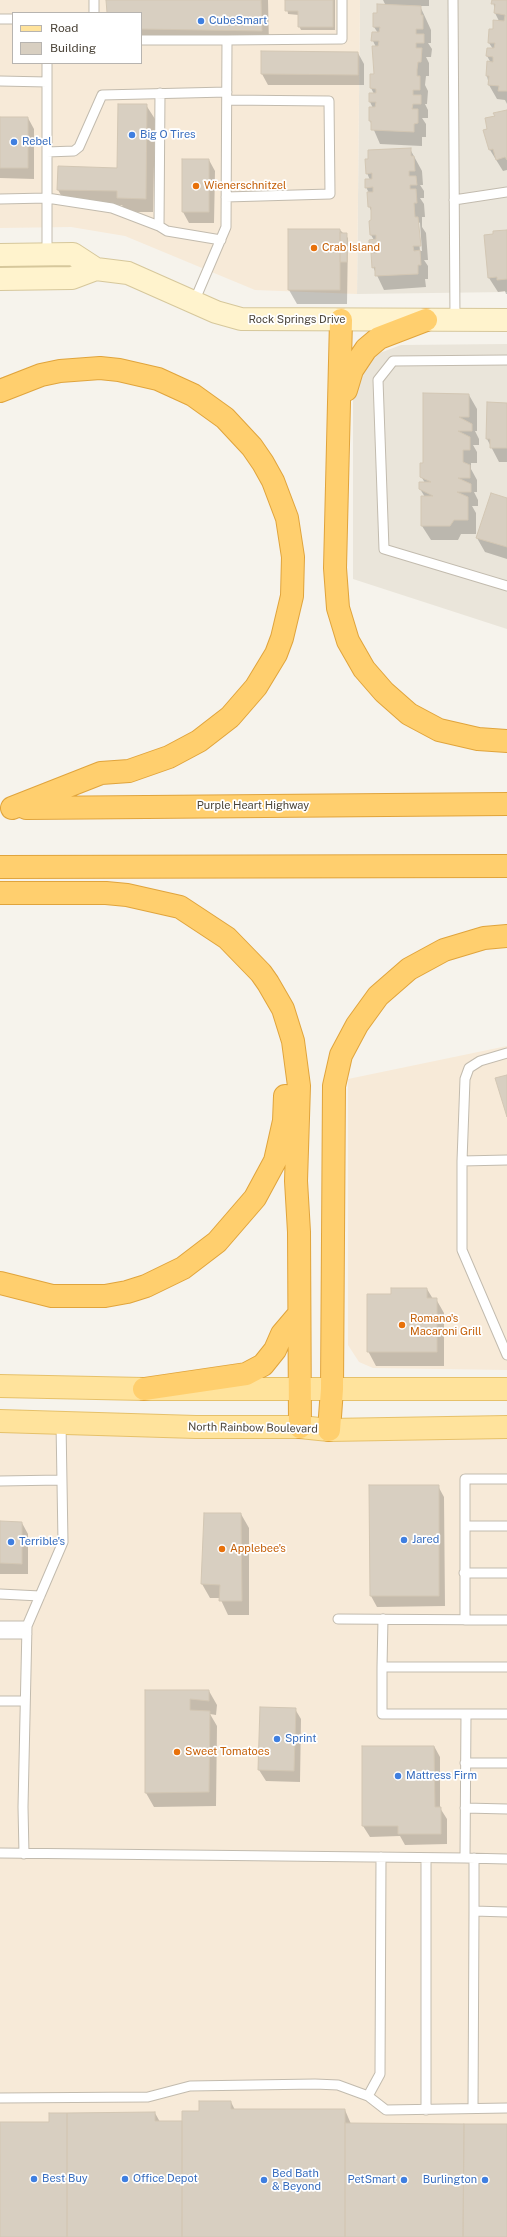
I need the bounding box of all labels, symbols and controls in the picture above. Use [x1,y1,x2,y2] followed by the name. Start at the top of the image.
[12,12,142,64] legend
[209,14,267,28] place label: CubeSmart
[196,16,206,26] marker: CubeSmart
[50,21,78,35] text: Road
[50,41,96,55] text: Building
[140,128,196,142] place label: Big O Tires
[127,130,137,140] marker: Big O Tires
[22,135,52,149] place label: Rebel
[9,137,19,147] marker: Rebel
[204,179,286,193] place label: Wienerschnitzel
[191,181,201,191] marker: Wienerschnitzel
[322,241,380,255] place label: Crab Island
[309,243,319,253] marker: Crab Island
[249,313,345,327] street label: Rock Springs Drive
[197,799,309,813] street label: Purple Heart Highway
[410,1312,482,1338] place label: Romano's Macaroni Grill
[397,1320,407,1330] marker: Romano's Macaroni Grill
[188,1420,318,1436] street label: North Rainbow Boulevard
[412,1533,439,1547] place label: Jared
[19,1535,65,1549] place label: Terrible's
[399,1535,409,1545] marker: Jared
[6,1537,16,1547] marker: Terrible's
[230,1542,286,1556] place label: Applebee's
[217,1544,227,1554] marker: Applebee's
[285,1732,316,1746] place label: Sprint
[272,1734,282,1744] marker: Sprint
[185,1745,270,1759] place label: Sweet Tomatoes
[172,1747,182,1757] marker: Sweet Tomatoes
[406,1769,477,1783] place label: Mattress Firm
[393,1771,403,1781] marker: Mattress Firm
[272,2167,321,2193] place label: Bed Bath & Beyond
[42,2172,88,2186] place label: Best Buy
[133,2172,198,2186] place label: Office Depot
[347,2173,396,2187] place label: PetSmart
[423,2173,477,2187] place label: Burlington
[29,2174,39,2184] marker: Best Buy
[120,2174,130,2184] marker: Office Depot
[259,2175,269,2185] marker: Bed Bath & Beyond
[399,2175,409,2185] marker: PetSmart
[480,2175,490,2185] marker: Burlington

